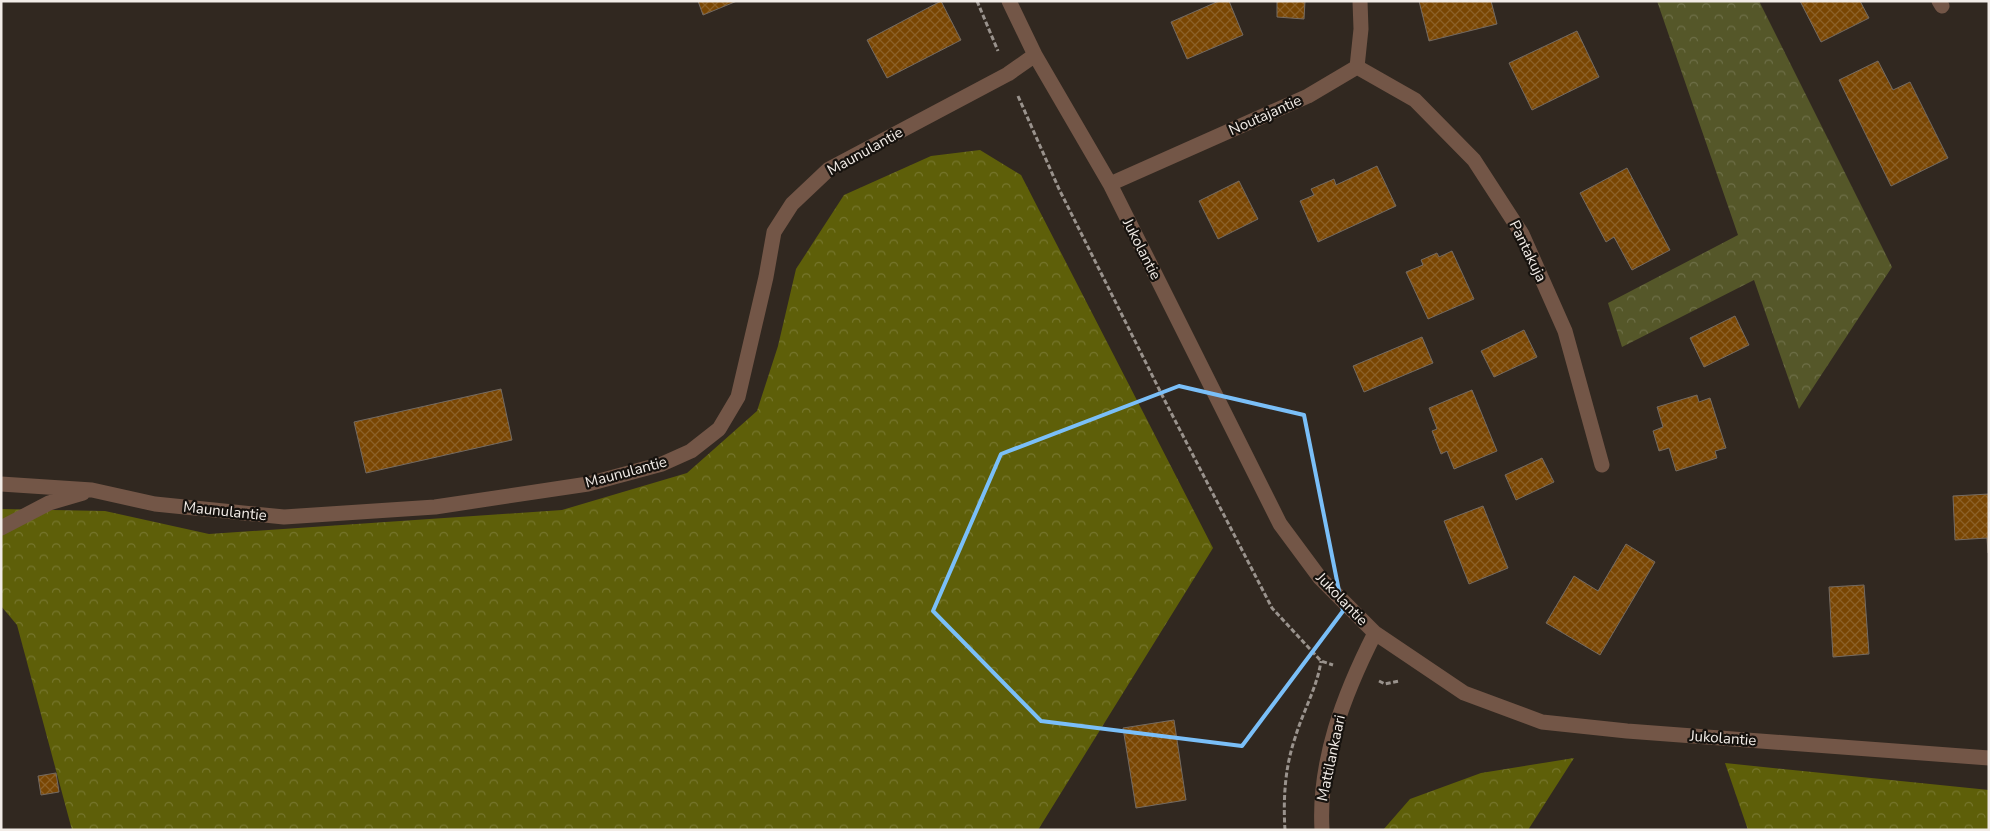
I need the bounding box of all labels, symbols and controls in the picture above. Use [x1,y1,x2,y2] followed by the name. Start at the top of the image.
[1225,90,1305,140] street label: Noutajantie
[824,122,906,180] street label: Maunulantie
[1118,214,1166,283] street label: Jukolantie
[1504,217,1552,285] street label: Pantakuja
[583,451,669,492] street label: Maunulantie
[182,497,268,525] street label: Maunulantie
[1311,567,1372,630] street label: Jukolantie
[1312,713,1350,803] street label: Mattilankaari
[1688,726,1757,750] street label: Jukolantie

